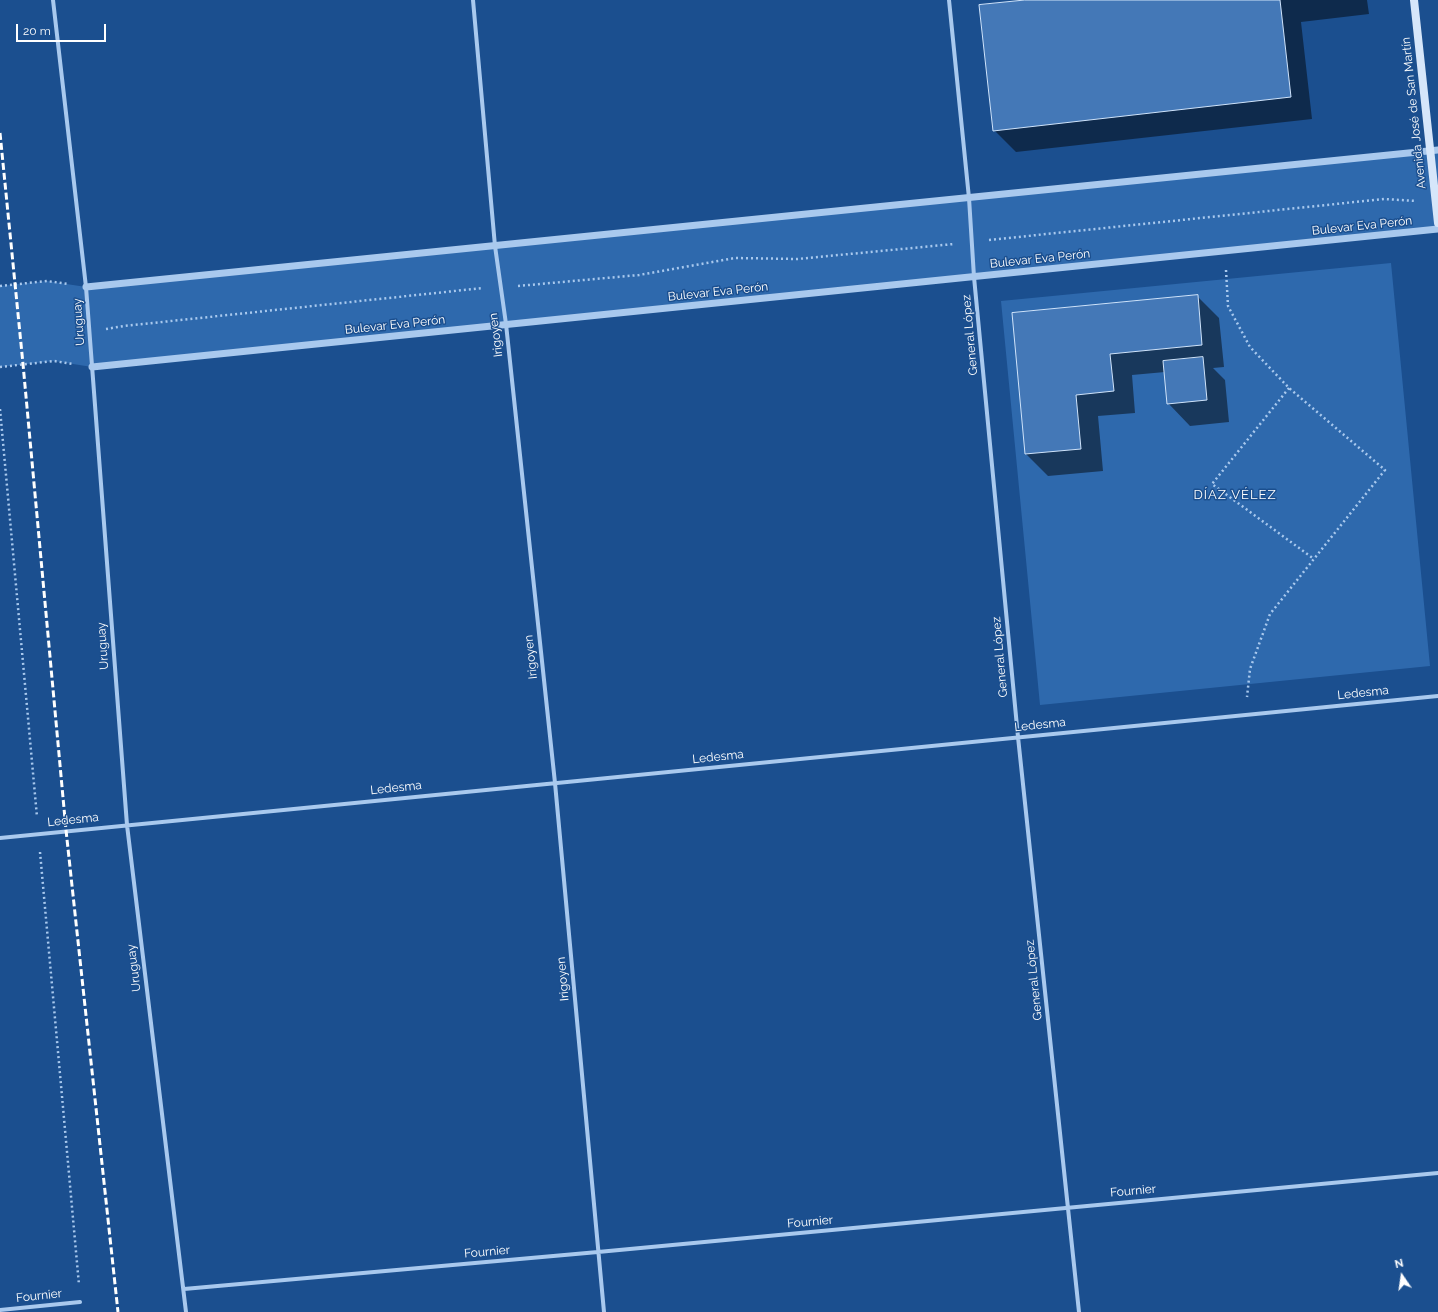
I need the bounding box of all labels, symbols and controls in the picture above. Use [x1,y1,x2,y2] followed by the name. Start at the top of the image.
[18,16,108,42] scale bar
[23,24,51,38] text: 20 m
[1399,36,1429,190] street label: Avenida José de San Martín
[1311,214,1413,238] street label: Bulevar Eva Perón
[989,247,1091,271] street label: Bulevar Eva Perón
[667,280,769,304] street label: Bulevar Eva Perón
[959,294,981,376] street label: General López
[70,298,88,346] street label: Uruguay
[486,312,506,358] street label: Irigoyen
[344,313,446,337] street label: Bulevar Eva Perón
[1193,487,1277,503] district label: DÍAZ VÉLEZ
[989,616,1011,698] street label: General López
[94,622,112,670] street label: Uruguay
[522,634,540,680] street label: Irigoyen
[1336,683,1390,703] street label: Ledesma
[1013,715,1067,735] street label: Ledesma
[691,747,745,767] street label: Ledesma
[369,778,423,798] street label: Ledesma
[46,810,100,830] street label: Ledesma
[1023,939,1045,1021] street label: General López
[124,943,144,993] street label: Uruguay
[554,956,572,1002] street label: Irigoyen
[1109,1182,1157,1200] street label: Fournier
[786,1213,834,1231] street label: Fournier
[463,1243,511,1261] street label: Fournier
[1382,1256,1422,1296] north arrow
[1394,1257,1405,1271] text: N
[15,1286,63,1306] street label: Fournier

